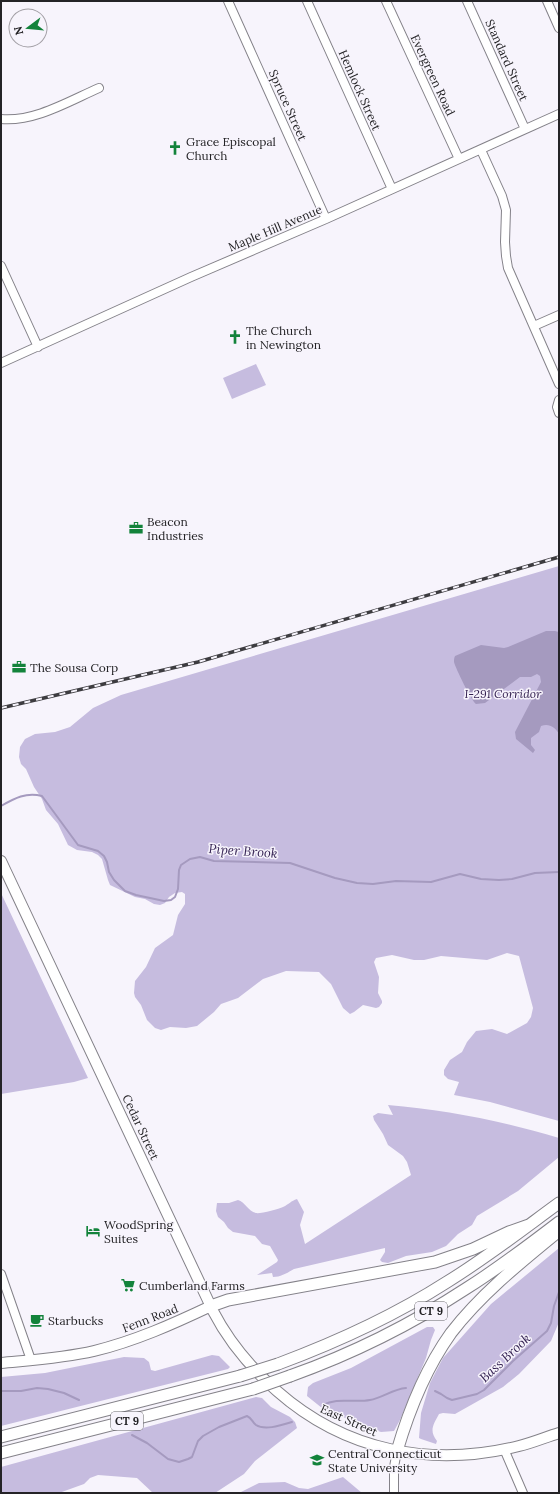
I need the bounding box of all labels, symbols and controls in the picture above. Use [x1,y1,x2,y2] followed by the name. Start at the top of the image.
[8,8,48,48] north arrow
[482,17,532,103] street label: Standard Street
[10,24,26,37] text: N
[408,32,458,118] street label: Evergreen Road
[336,47,385,133] street label: Hemlock Street
[266,67,311,143] street label: Spruce Street
[186,134,276,163] place label: Grace Episcopal Church
[167,140,183,156] church icon: Grace Episcopal Church
[226,201,325,255] street label: Maple Hill Avenue
[246,323,321,352] place label: The Church in Newington
[227,329,243,345] church icon: The Church in Newington
[147,514,204,543] place label: Beacon Industries
[128,520,144,536] office icon: Beacon Industries
[11,659,27,675] office icon: The Sousa Corp
[30,660,118,675] place label: The Sousa Corp
[464,686,542,701] park label: I-291 Corridor
[208,840,278,862] water label: Piper Brook
[119,1092,163,1162] street label: Cedar Street
[104,1217,173,1246] place label: WoodSpring Suites
[85,1223,101,1239] hotel icon: WoodSpring Suites
[120,1277,136,1293] supermarket icon: Cumberland Farms
[139,1278,245,1293] place label: Cumberland Farms
[120,1301,180,1335] street label: Fenn Road
[415,1302,447,1320] road number: CT 9
[29,1312,45,1328] cafe icon: Starbucks
[48,1313,104,1328] place label: Starbucks
[476,1330,534,1386] water label: Bass Brook
[318,1401,380,1439] street label: East Street
[111,1412,143,1430] road number: CT 9
[328,1446,442,1475] place label: Central Connecticut State University
[309,1452,325,1468] school or university icon: Central Connecticut State University

